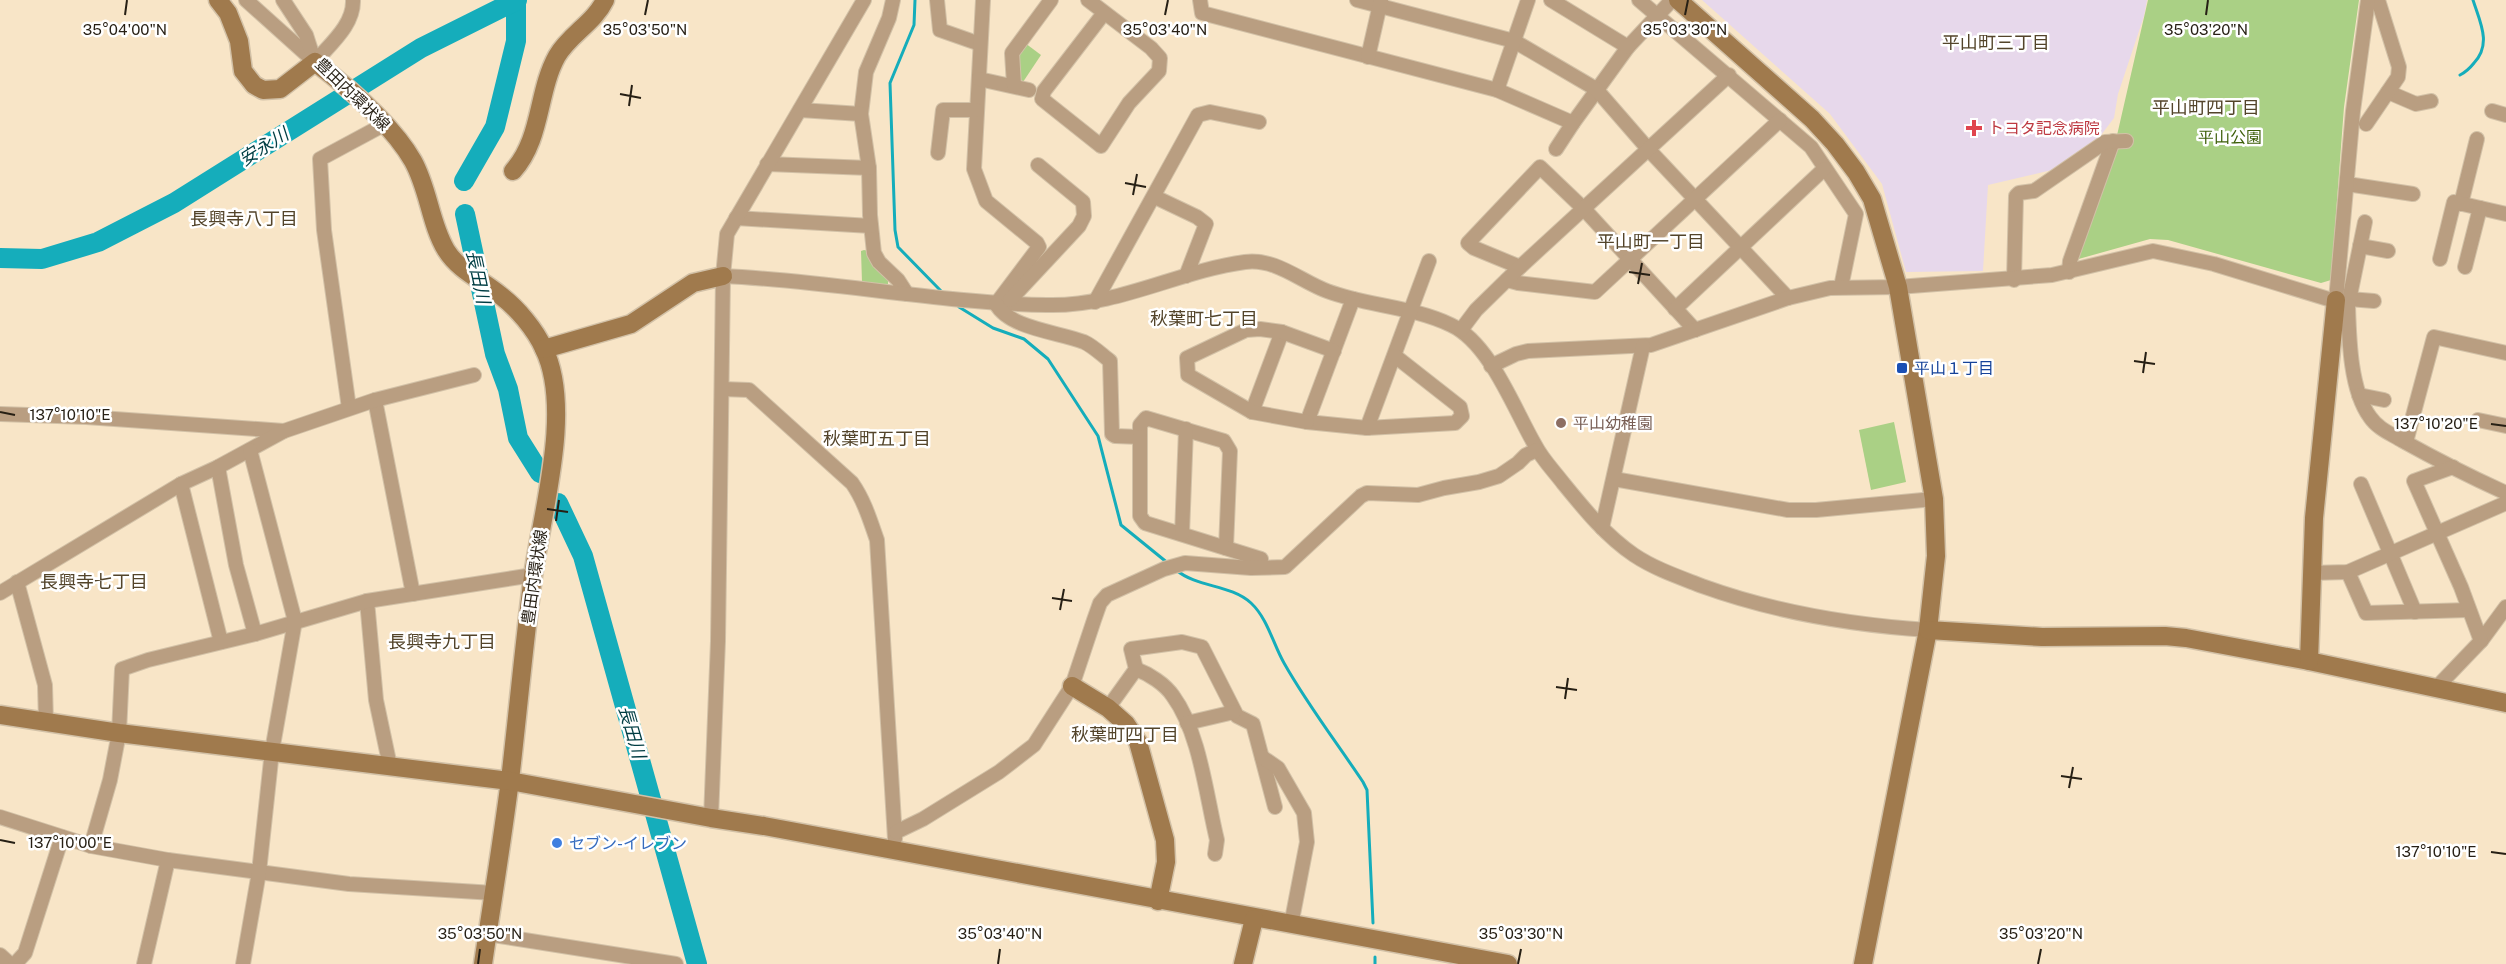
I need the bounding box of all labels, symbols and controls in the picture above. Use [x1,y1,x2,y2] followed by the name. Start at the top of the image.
[83,21,167,38] text: 35°04'00"N
[603,21,687,38] text: 35°03'50"N
[1123,21,1207,38] text: 35°03'40"N
[1643,21,1727,38] text: 35°03'30"N
[2164,21,2248,38] text: 35°03'20"N
[1942,32,2050,53] district label: 平山町三丁目
[312,54,394,135] street label: 豊田内環状線
[2152,97,2260,118] district label: 平山町四丁目
[1965,119,1983,137] marker: トヨタ記念病院
[1988,119,2100,138] place label: トヨタ記念病院
[235,122,294,170] water label: 安永川
[2198,128,2262,147] park label: 平山公園
[190,208,298,229] district label: 長興寺八丁目
[1597,231,1705,252] district label: 平山町一丁目
[463,248,495,307] water label: 長田川
[1150,308,1258,329] district label: 秋葉町七丁目
[1914,359,1994,378] place label: 平山１丁目
[1895,361,1909,375] marker: 平山１丁目
[29,406,111,423] text: 137°10'10"E
[1573,414,1653,433] place label: 平山幼稚園
[2394,415,2478,432] text: 137°10'20"E
[1554,416,1568,430] marker: 平山幼稚園
[823,428,931,449] district label: 秋葉町五丁目
[518,528,551,626] street label: 豊田内環状線
[40,571,148,592] district label: 長興寺七丁目
[388,631,496,652] district label: 長興寺九丁目
[615,703,651,763] water label: 長田川
[1071,724,1179,745] district label: 秋葉町四丁目
[28,834,112,851] text: 137°10'00"E
[569,834,687,853] place label: セブン-イレブン
[550,836,564,850] marker: セブン-イレブン
[2395,843,2477,860] text: 137°10'10"E
[438,925,522,942] text: 35°03'50"N
[958,925,1042,942] text: 35°03'40"N
[1479,925,1563,942] text: 35°03'30"N
[1999,925,2083,942] text: 35°03'20"N

